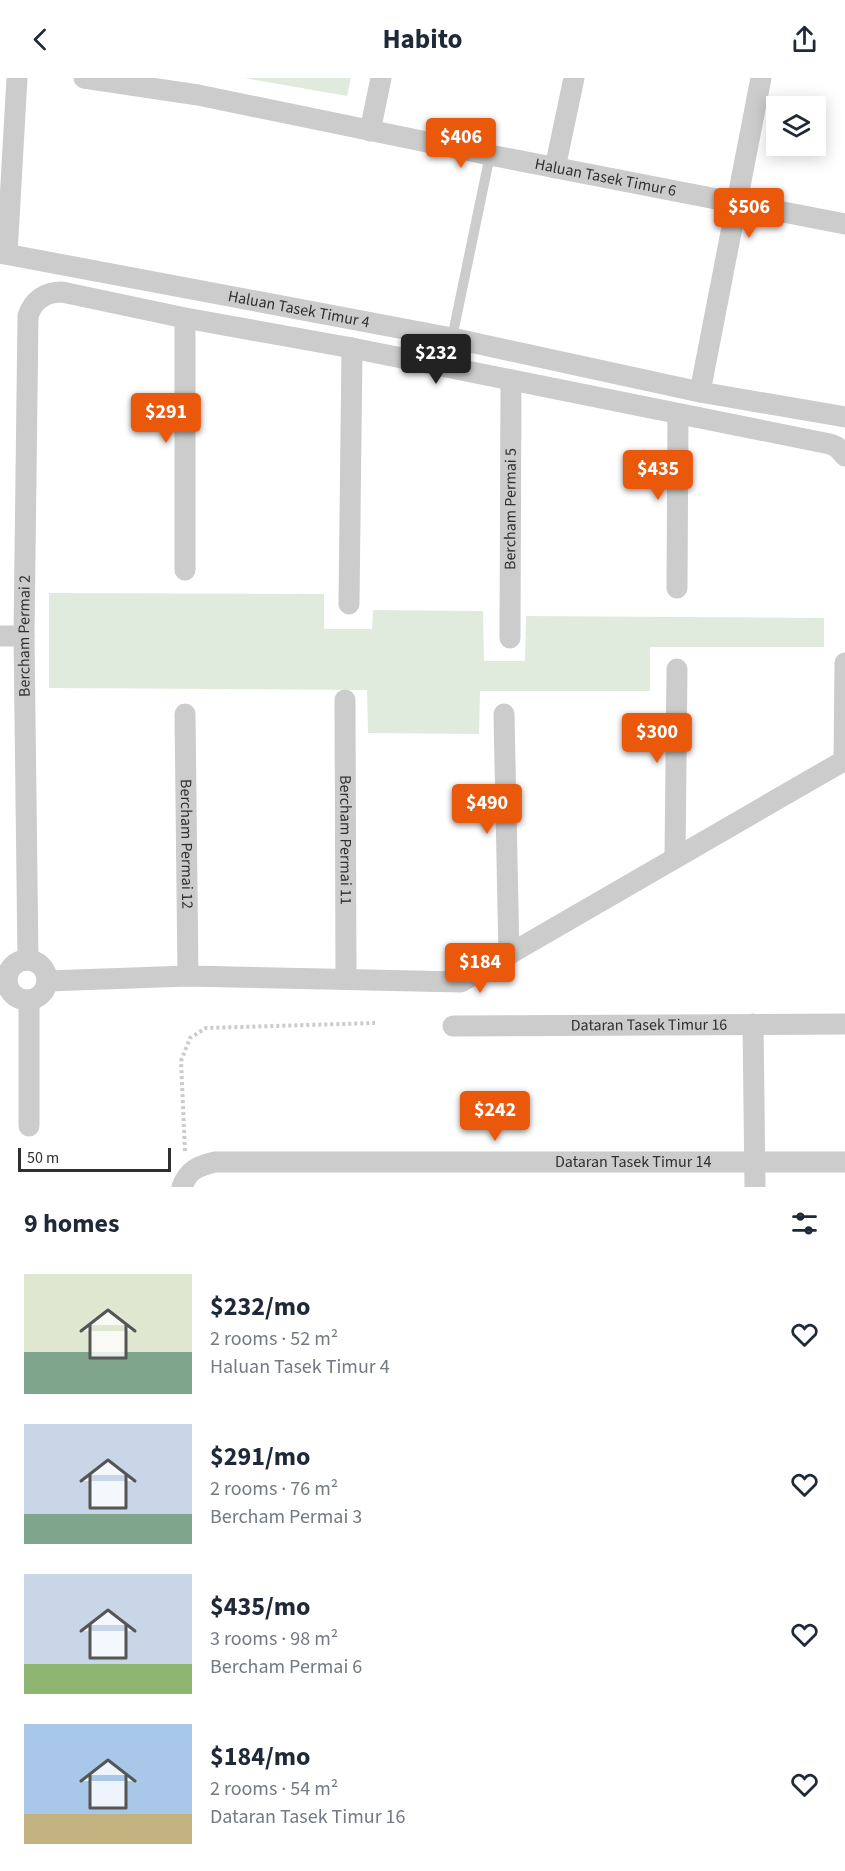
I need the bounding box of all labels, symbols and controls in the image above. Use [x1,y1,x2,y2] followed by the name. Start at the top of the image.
[382,20,463,59] text: Habito
[24,23,57,56] icon: back
[788,23,821,56] icon: share
[766,96,826,156] map controls
[766,96,826,156] button: layers
[425,118,497,169] pin: $406
[440,123,482,151] text: $406
[533,153,678,202] street label: Haluan Tasek Timur 6
[713,188,785,239] pin: $506
[728,193,770,221] text: $506
[226,285,372,333] street label: Haluan Tasek Timur 4
[400,334,472,385] pin: $232
[415,339,457,367] text: $232
[130,393,202,444] pin: $291
[145,398,187,426] text: $291
[499,448,522,570] street label: Bercham Permai 5
[622,450,694,501] pin: $435
[637,455,679,483] text: $435
[13,575,36,697] street label: Bercham Permai 2
[621,713,693,764] pin: $300
[636,718,678,746] text: $300
[334,775,357,905] street label: Bercham Permai 11
[175,779,198,909] street label: Bercham Permai 12
[451,784,523,835] pin: $490
[466,789,508,817] text: $490
[444,943,516,994] pin: $184
[459,948,501,976] text: $184
[571,1014,727,1036] street label: Dataran Tasek Timur 16
[459,1091,531,1142] pin: $242
[474,1096,516,1124] text: $242
[18,1145,171,1172] scale bar
[27,1147,59,1169] text: 50 m
[555,1151,712,1173] street label: Dataran Tasek Timur 14
[24,1205,119,1242] text: 9 homes
[788,1207,821,1240] icon: filters
[210,1288,310,1325] text: $232/mo
[72,1298,144,1370] icon: home
[788,1318,821,1351] icon: heart
[210,1325,338,1353] text: 2 rooms · 52 m²
[210,1353,390,1381] text: Haluan Tasek Timur 4
[210,1438,310,1475] text: $291/mo
[72,1448,144,1520] icon: home
[788,1468,821,1501] icon: heart
[210,1475,338,1503] text: 2 rooms · 76 m²
[210,1503,362,1531] text: Bercham Permai 3
[210,1588,310,1625] text: $435/mo
[72,1598,144,1670] icon: home
[788,1618,821,1651] icon: heart
[210,1625,338,1653] text: 3 rooms · 98 m²
[210,1653,362,1681] text: Bercham Permai 6
[210,1738,310,1775] text: $184/mo
[72,1748,144,1820] icon: home
[788,1768,821,1801] icon: heart
[210,1775,338,1803] text: 2 rooms · 54 m²
[210,1803,405,1831] text: Dataran Tasek Timur 16

